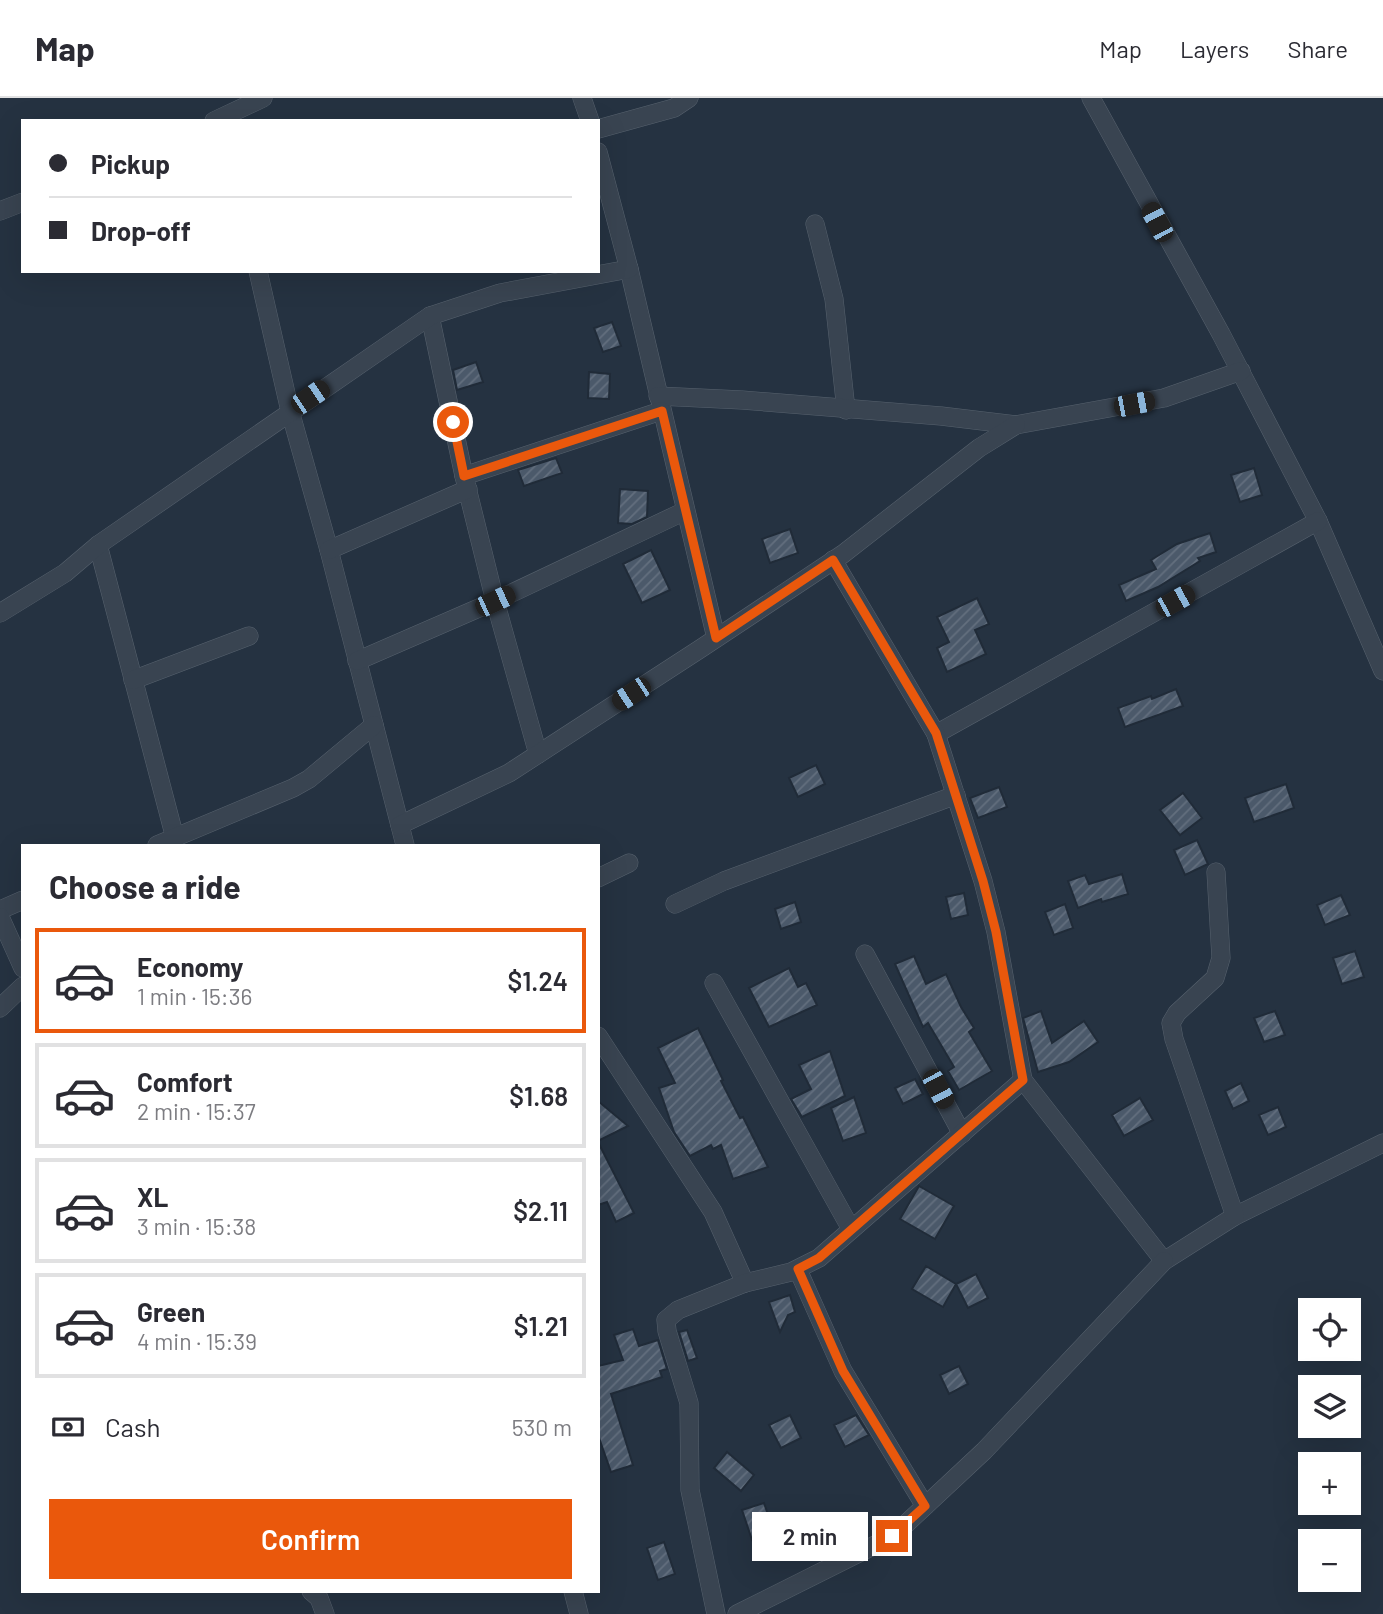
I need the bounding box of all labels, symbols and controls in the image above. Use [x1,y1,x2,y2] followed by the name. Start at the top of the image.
[35,28,95,68] text: Map
[1099,34,1142,63] text: Map
[1180,34,1249,63] text: Layers
[1287,34,1348,63] text: Share
[91,148,170,179] text: Pickup
[1138,199,1177,245] car
[91,215,191,246] text: Drop-off
[287,377,334,417] car
[1112,390,1157,418] car
[437,406,469,438] route start
[1152,582,1199,620] car
[472,583,519,619] car
[608,674,655,714] car
[49,867,241,905] text: Choose a ride
[53,949,116,1012] icon: car
[137,951,243,982] text: Economy
[507,965,568,996] text: $1.24
[137,982,252,1010] text: 1 min · 15:36
[53,1064,116,1127] icon: car
[137,1066,233,1097] text: Comfort
[919,1066,958,1112] car
[509,1080,568,1111] text: $1.68
[137,1097,256,1125] text: 2 min · 15:37
[53,1179,116,1242] icon: car
[137,1181,168,1212] text: XL
[513,1195,568,1226] text: $2.11
[137,1212,256,1240] text: 3 min · 15:38
[53,1294,116,1357] icon: car
[137,1296,205,1327] text: Green
[1298,1298,1361,1592] map controls
[1298,1298,1361,1361] button: locate
[514,1310,568,1341] text: $1.21
[137,1327,257,1355] text: 4 min · 15:39
[1298,1375,1361,1438] button: layers
[49,1408,87,1446] icon: cash
[105,1411,160,1442] text: Cash
[512,1413,572,1441] text: 530 m
[1298,1452,1361,1515] button: +
[49,1499,572,1579] button: Confirm
[752,1512,868,1560] callout: 2 min
[876,1520,908,1552] route end
[783,1522,837,1550] text: 2 min
[1298,1529,1361,1592] button: −

